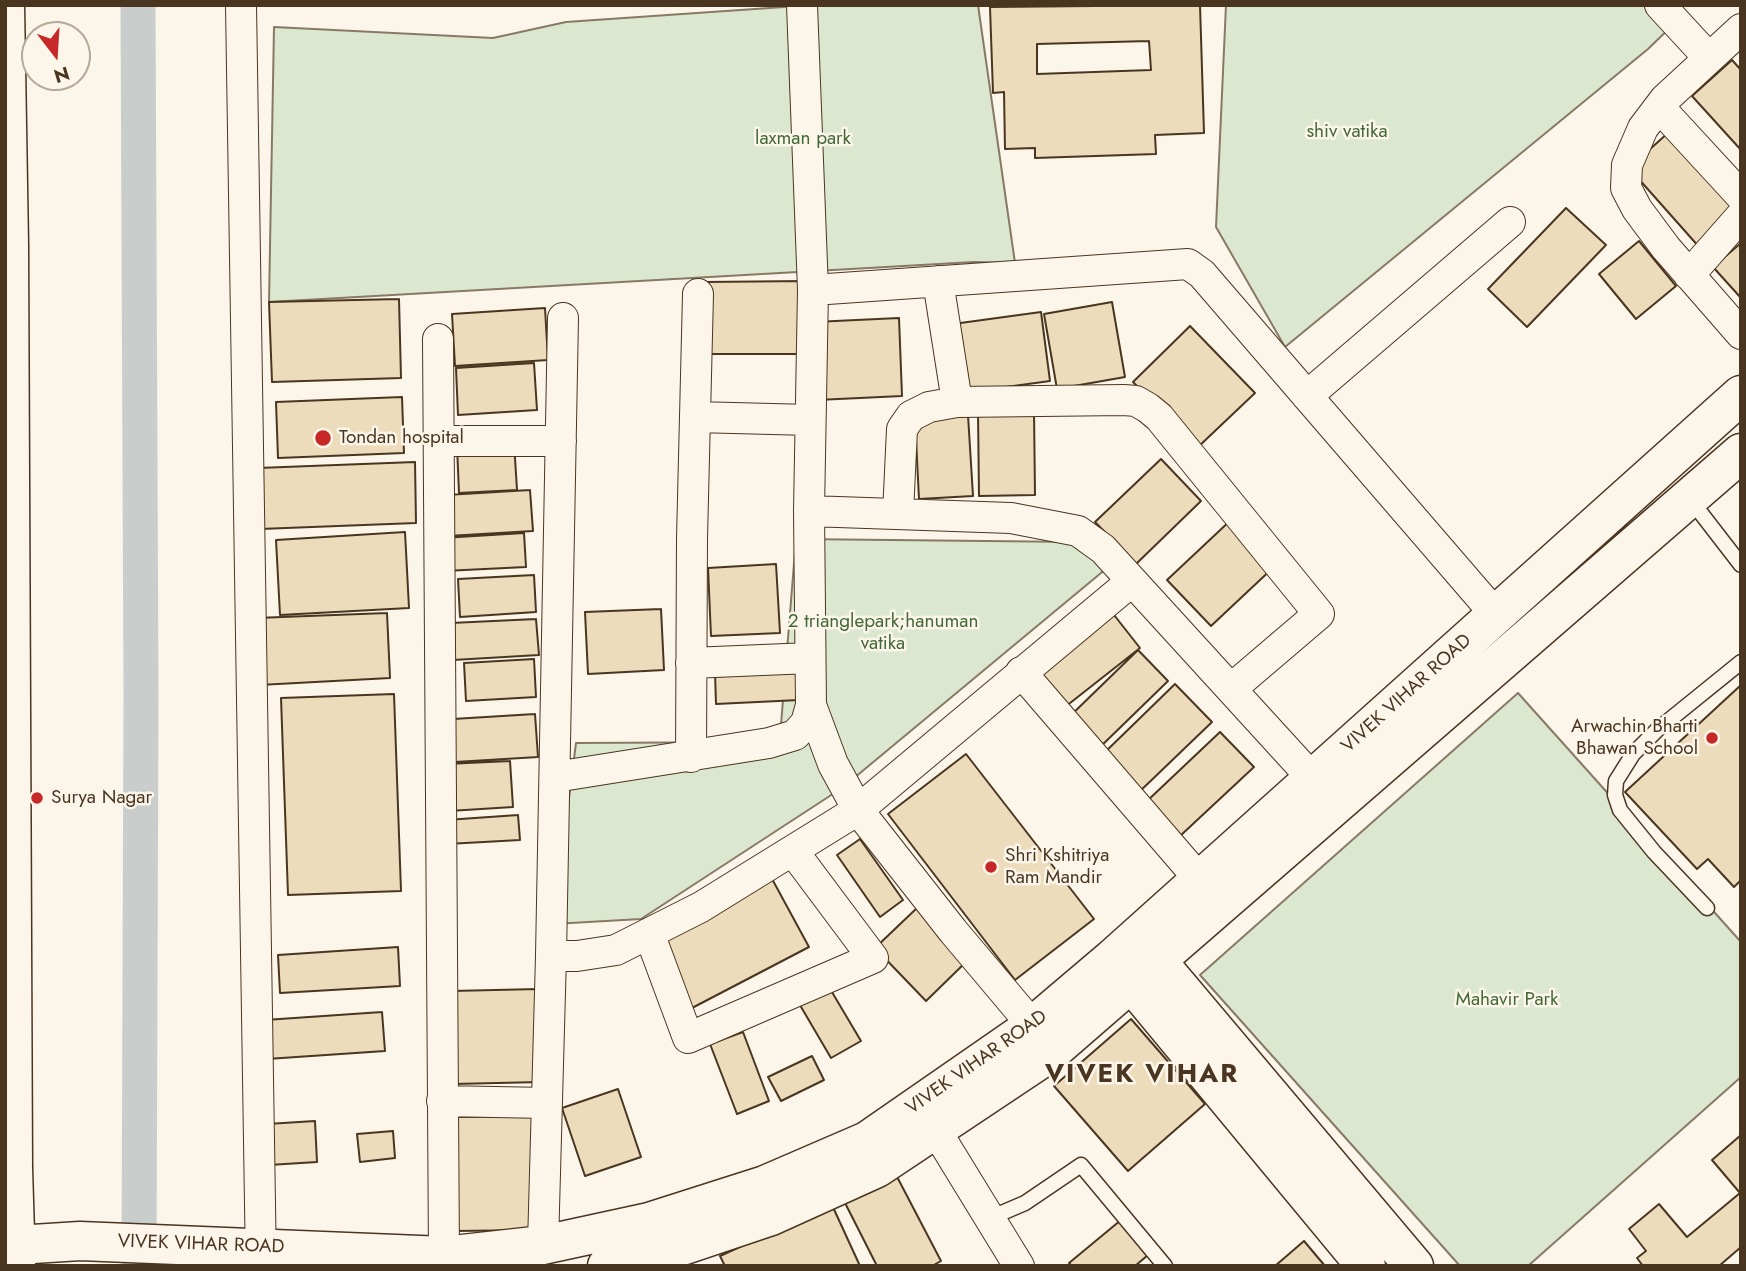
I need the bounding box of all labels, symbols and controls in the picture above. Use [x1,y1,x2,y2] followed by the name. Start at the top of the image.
[21,21,91,91] north arrow
[51,60,73,90] text: N
[1306,121,1388,143] park label: shiv vatika
[755,128,851,150] park label: laxman park
[339,427,464,449] place label: Tondan hospital
[313,428,333,448] marker: Tondan hospital
[788,611,978,655] park label: 2 trianglepark;hanuman vatika
[1337,630,1477,758] street label: VIVEK VIHAR ROAD
[1571,716,1698,760] place label: Arwachin Bharti Bhawan School
[1704,730,1720,746] marker: Arwachin Bharti Bhawan School
[51,787,152,809] place label: Surya Nagar
[29,790,45,806] marker: Surya Nagar
[1005,845,1109,889] place label: Shri Kshitriya Ram Mandir
[983,859,999,875] marker: Shri Kshitriya Ram Mandir
[1456,989,1558,1011] park label: Mahavir Park
[902,1006,1052,1120] street label: VIVEK VIHAR ROAD
[1046,1060,1238,1092] district label: VIVEK VIHAR
[117,1231,285,1259] street label: VIVEK VIHAR ROAD

